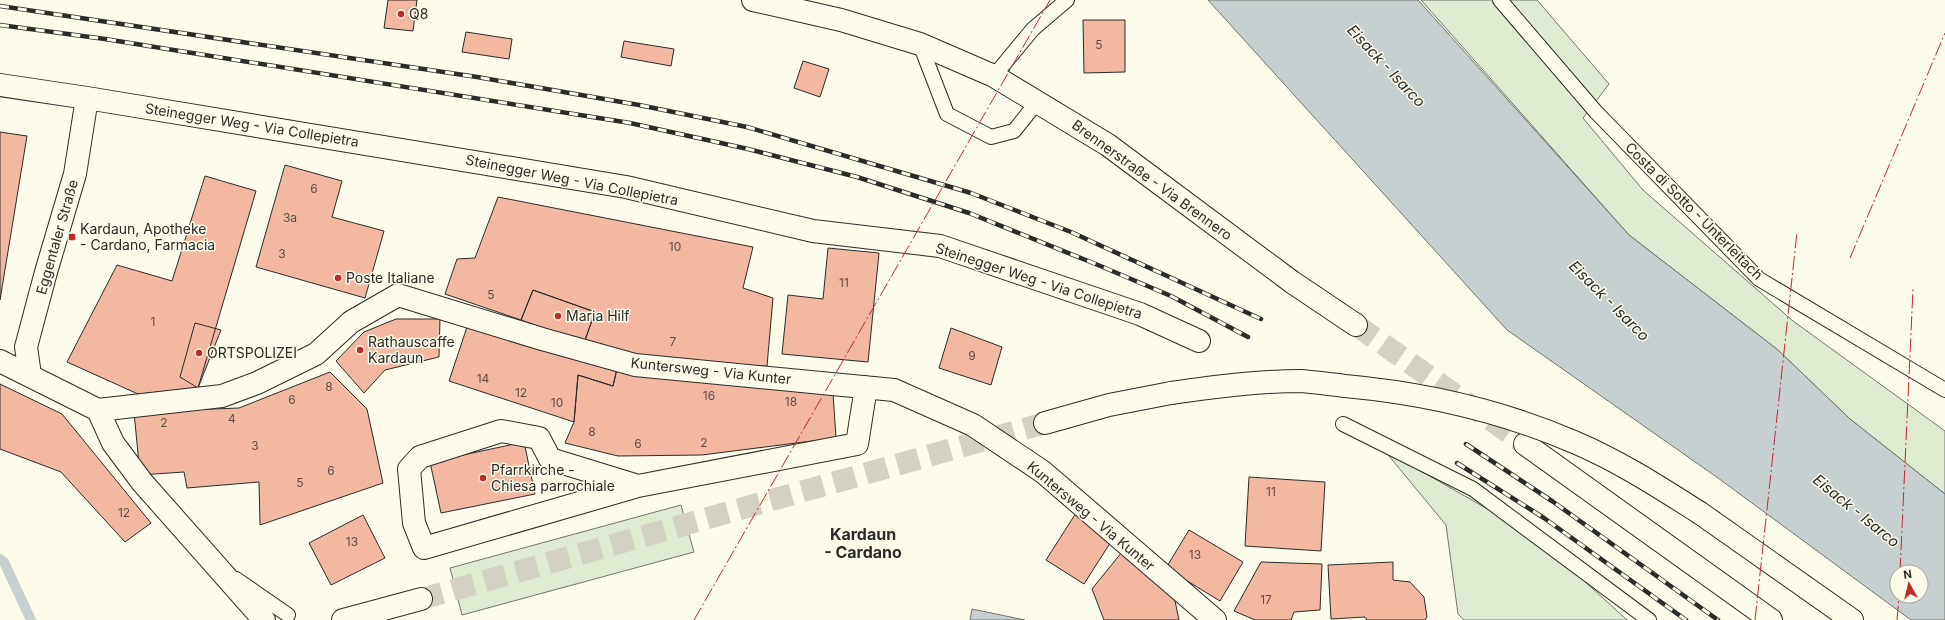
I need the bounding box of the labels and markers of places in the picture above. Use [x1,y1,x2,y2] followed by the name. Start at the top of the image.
[409,5,428,22] place label: Q8
[396,9,406,19] marker: Q8
[80,220,215,253] place label: Kardaun, Apotheke - Cardano, Farmacia
[67,232,77,242] marker: Kardaun, Apotheke - Cardano, Farmacia
[346,269,435,286] place label: Poste Italiane
[333,273,343,283] marker: Poste Italiane
[566,307,630,324] place label: Maria Hilf
[553,311,563,321] marker: Maria Hilf
[368,333,455,366] place label: Rathauscaffe Kardaun
[207,344,297,361] place label: ORTSPOLIZEI
[355,345,365,355] marker: Rathauscaffe Kardaun
[194,348,204,358] marker: ORTSPOLIZEI
[491,461,615,494] place label: Pfarrkirche - Chiesa parrochiale
[478,473,488,483] marker: Pfarrkirche - Chiesa parrochiale

